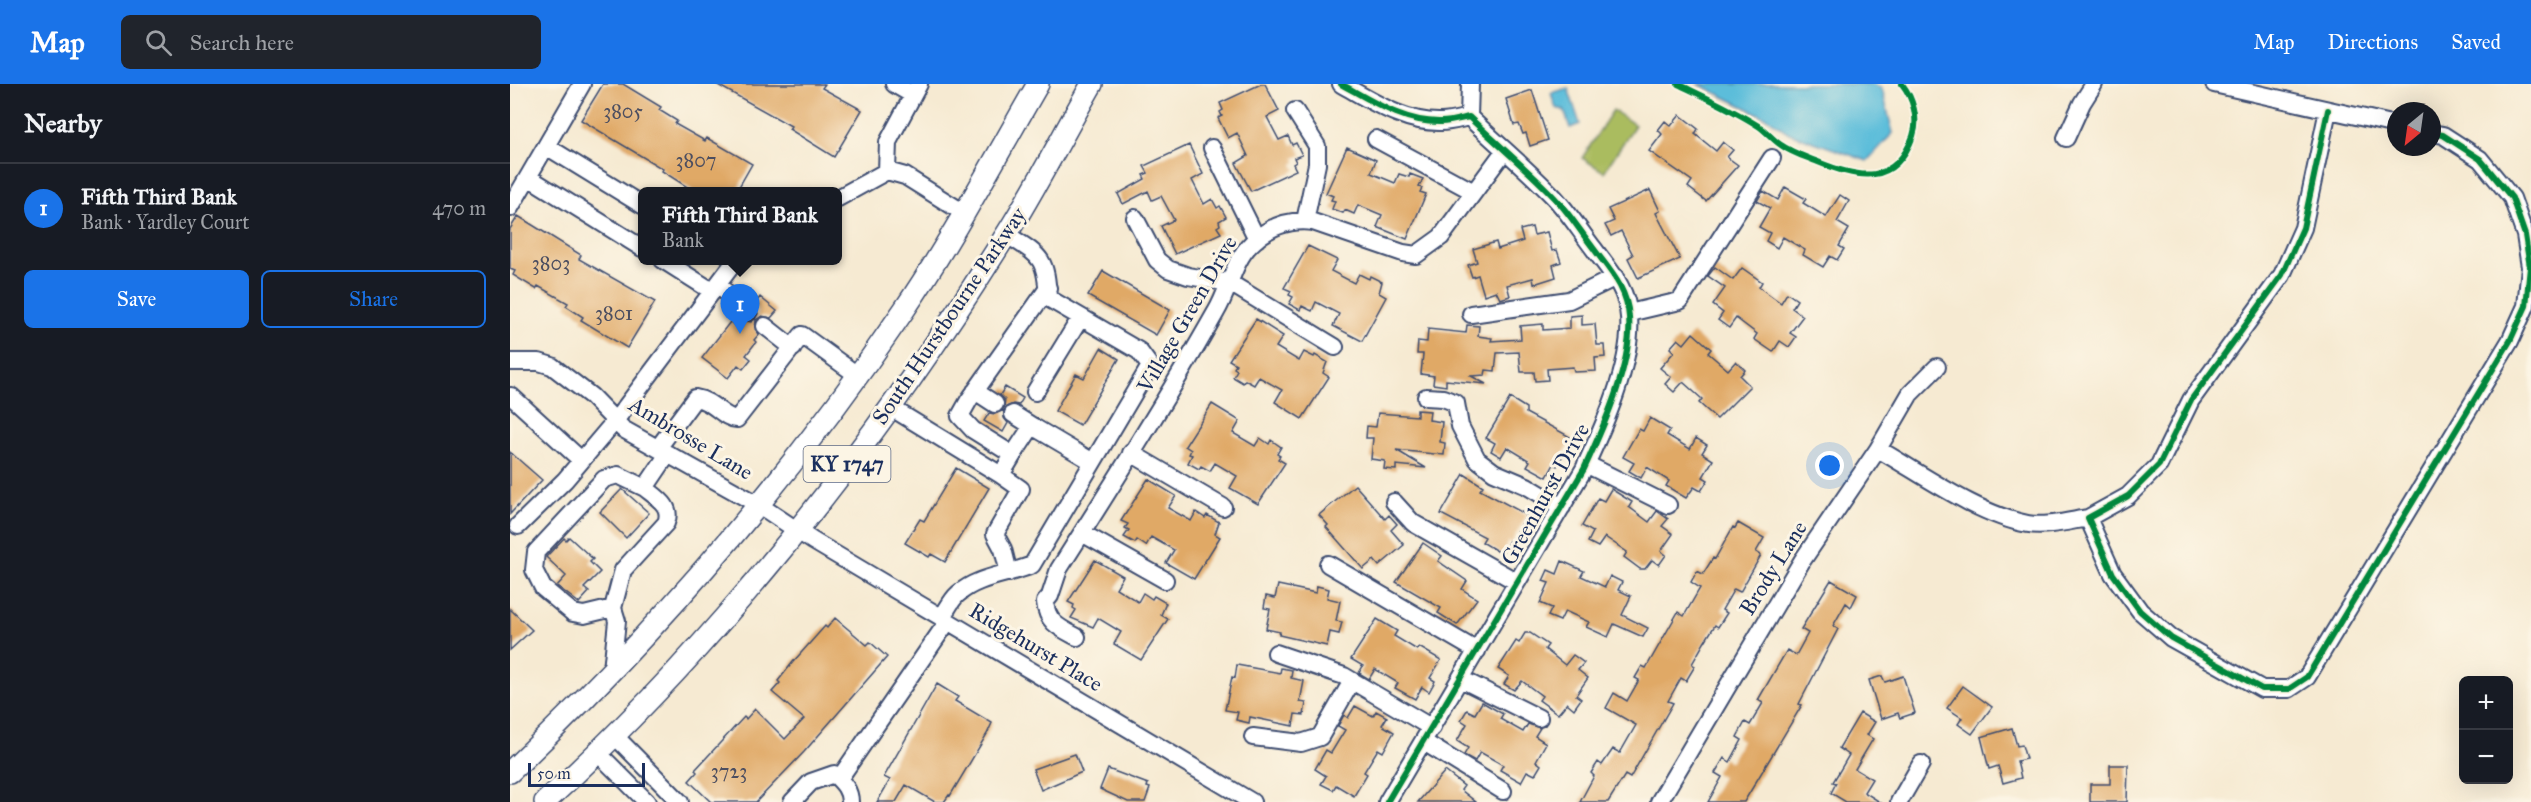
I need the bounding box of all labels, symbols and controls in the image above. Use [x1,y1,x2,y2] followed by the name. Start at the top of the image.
[121,15,541,69] search box
[30,25,85,60] text: Map
[142,26,175,59] icon: search
[190,29,294,56] text: Search here
[2254,29,2295,55] text: Map
[2328,29,2418,55] text: Directions
[2451,29,2501,55] text: Saved
[603,99,643,123] house number: 3805
[2387,102,2441,156] north arrow
[24,107,102,139] text: Nearby
[676,148,716,172] house number: 3807
[81,183,237,210] text: Fifth Third Bank
[638,187,842,265] popup
[40,196,47,220] text: 1
[432,196,486,220] text: 470 m
[662,201,818,228] text: Fifth Third Bank
[866,202,1032,430] street label: South Hurstbourne Parkway
[81,210,249,234] text: Bank · Yardley Court
[662,228,704,252] text: Bank
[1131,231,1243,398] street label: Village Green Drive
[532,251,570,275] house number: 3803
[24,270,249,328] button: Save
[261,270,486,328] button: Share
[720,284,760,334] pin: 1
[595,301,633,325] house number: 3801
[623,390,758,486] street label: Ambrosse Lane
[1495,418,1595,570] street label: Greenhurst Drive
[804,446,890,482] road number: KY 1747
[1815,451,1844,480] your location
[1733,516,1813,620] street label: Brody Lane
[964,597,1108,697] street label: Ridgehurst Place
[2459,676,2513,784] map controls
[2459,676,2513,730] button: +
[2459,730,2513,784] button: −
[711,759,747,783] house number: 3723
[528,760,645,788] scale bar
[537,764,571,783] text: 50 m

